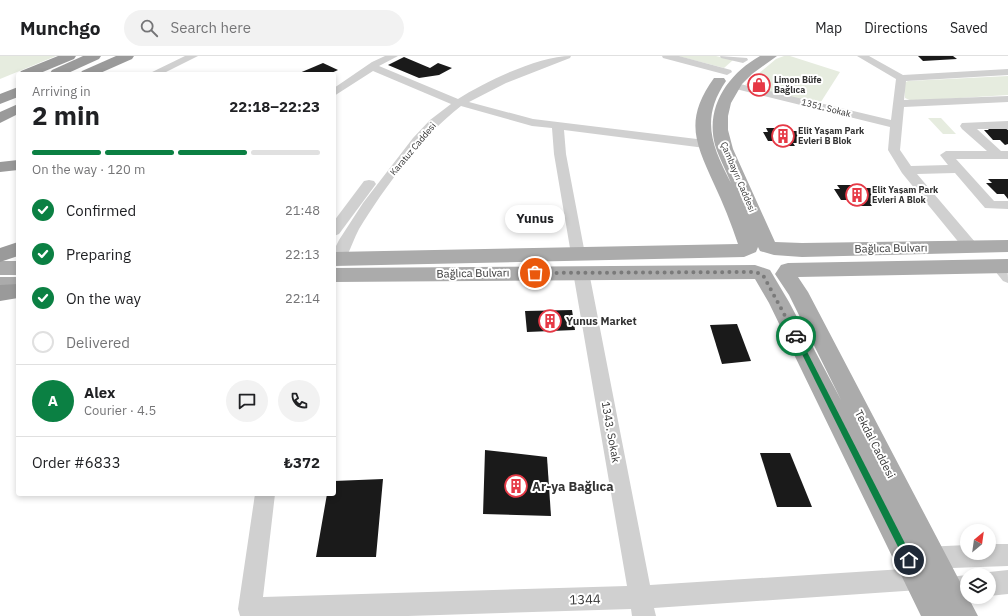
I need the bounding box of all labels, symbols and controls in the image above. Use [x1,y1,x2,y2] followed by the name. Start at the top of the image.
[124,10,404,46] search box
[20,16,100,40] text: Munchgo
[138,17,160,39] icon: search
[170,18,251,37] text: Search here
[815,19,842,37] text: Map
[864,19,928,37] text: Directions
[950,19,988,37] text: Saved
[746,72,772,98] shop icon: Limon Büfe Bağlıca
[774,74,822,95] place label: Limon Büfe Bağlıca
[32,83,91,100] text: Arriving in
[800,96,852,119] street label: 1351. Sokak
[229,97,320,116] text: 22:18–22:23
[32,98,100,132] text: 2 min
[387,120,438,177] street label: Karatuz Caddesi
[770,123,796,149] building icon: Elit Yaşam Park Evleri B Blok
[798,125,865,146] place label: Elit Yaşam Park Evleri B Blok
[719,140,758,214] street label: Çambayırı Caddesi
[32,161,145,178] text: On the way · 120 m
[844,182,870,208] building icon: Elit Yaşam Park Evleri A Blok
[872,184,939,205] place label: Elit Yaşam Park Evleri A Blok
[32,199,54,221] icon: check
[66,201,136,220] text: Confirmed
[285,202,320,219] text: 21:48
[505,205,565,233] callout: Yunus
[516,210,554,227] text: Yunus
[854,240,928,256] street label: Bağlıca Bulvarı
[32,243,54,265] icon: check
[66,245,131,264] text: Preparing
[285,246,320,263] text: 22:13
[518,256,552,290] pin
[524,262,546,284] icon: bag
[436,265,510,281] street label: Bağlıca Bulvarı
[32,287,54,309] icon: check
[66,289,141,308] text: On the way
[285,290,320,307] text: 22:14
[537,308,563,334] building icon: Yunus Market
[566,314,637,328] place label: Yunus Market
[776,316,816,356] courier
[785,325,807,347] icon: car
[66,333,130,352] text: Delivered
[226,380,268,422] button: chat
[278,380,320,422] button: phone
[84,383,115,402] text: Alex
[48,391,58,410] text: A
[599,400,623,464] street label: 1343. Sokak
[84,402,156,419] text: Courier · 4.5
[852,408,898,480] street label: Tekdal Caddesi
[32,453,121,472] text: Order #6833
[284,453,320,472] text: ₺372
[503,473,529,499] building icon: Ar-ya Bağlıca
[532,478,614,495] place label: Ar-ya Bağlıca
[960,524,996,560] north arrow
[960,524,996,604] map controls
[892,543,926,577] pin
[898,549,920,571] icon: home
[960,568,996,604] button: layers
[569,590,601,609] street label: 1344

